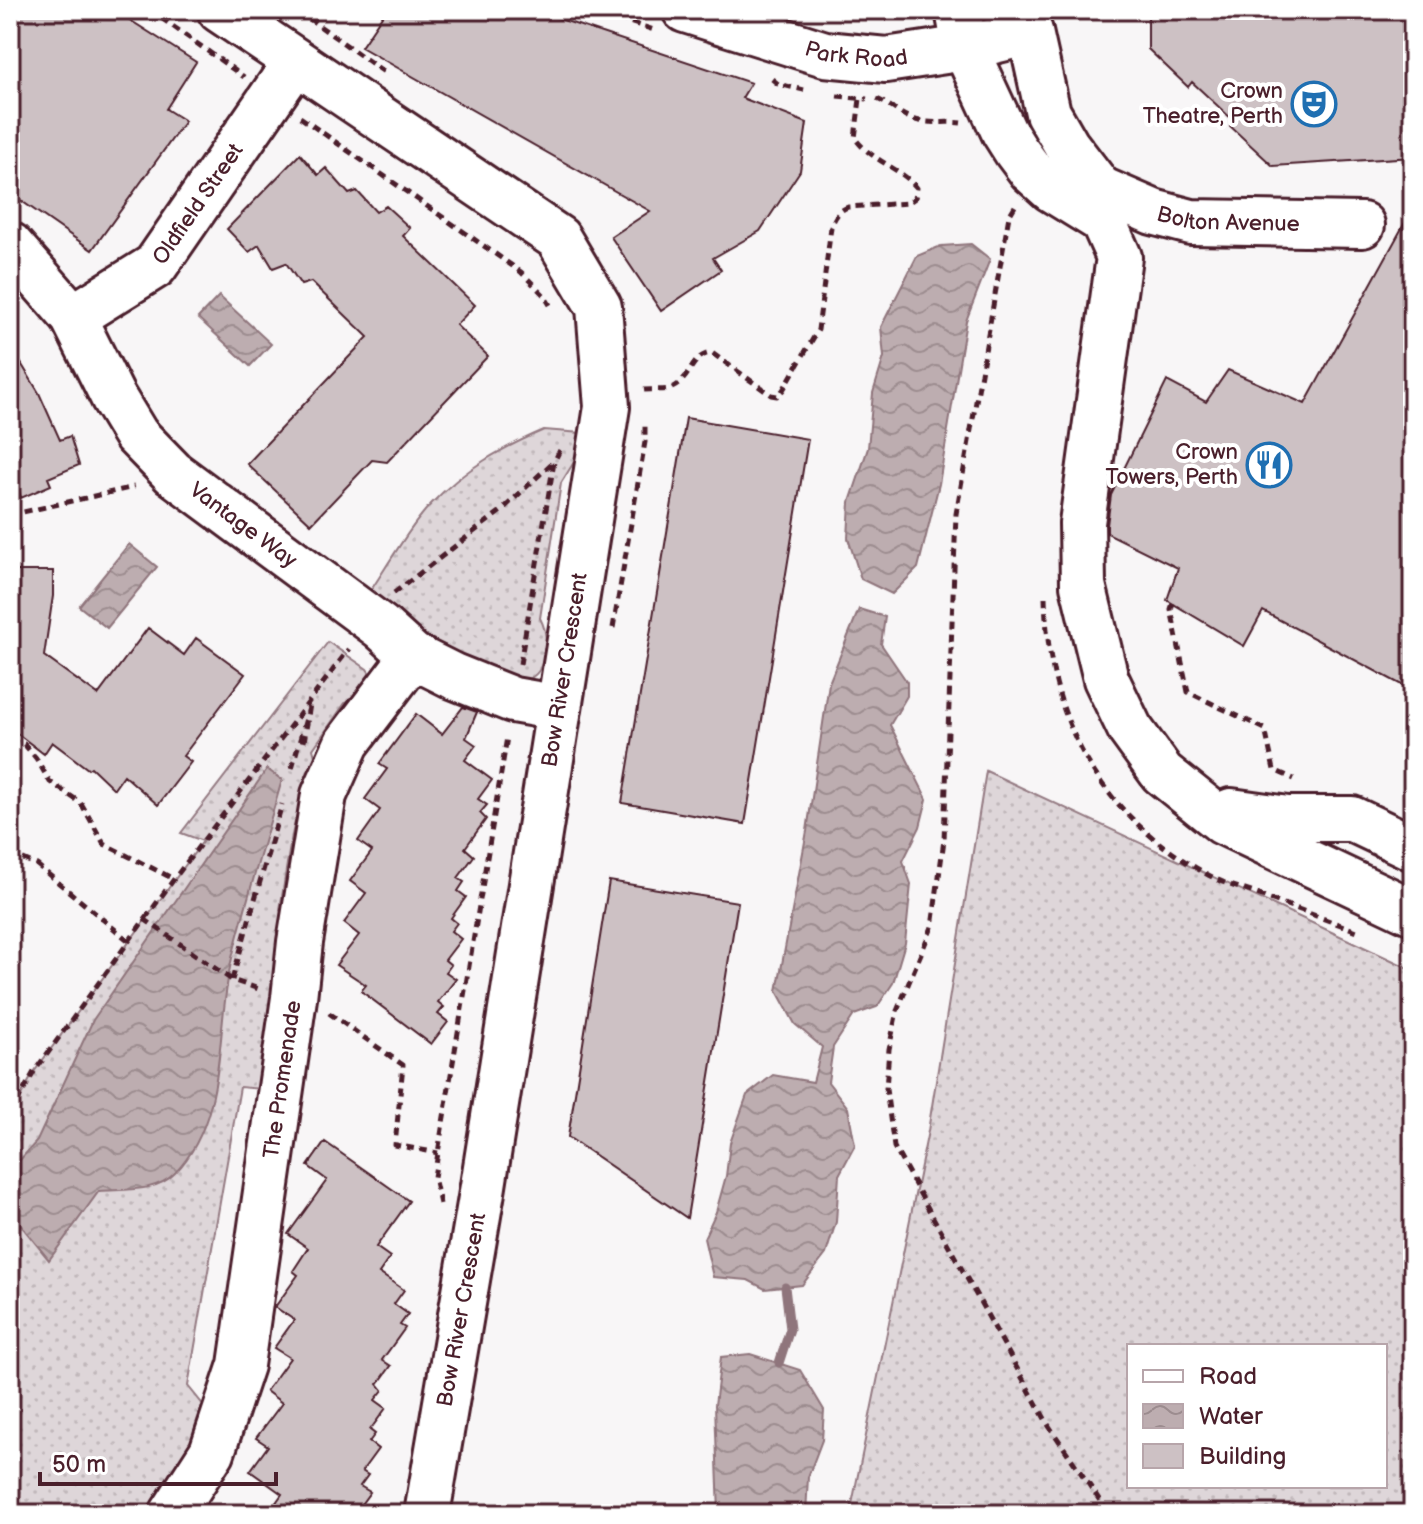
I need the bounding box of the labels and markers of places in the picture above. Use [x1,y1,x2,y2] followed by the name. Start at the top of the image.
[1143,78,1283,130] place label: Crown Theatre, Perth
[1290,80,1338,128] theatre icon: Crown Theatre, Perth
[1105,439,1238,491] place label: Crown Towers, Perth
[1245,441,1293,489] restaurant icon: Crown Towers, Perth

